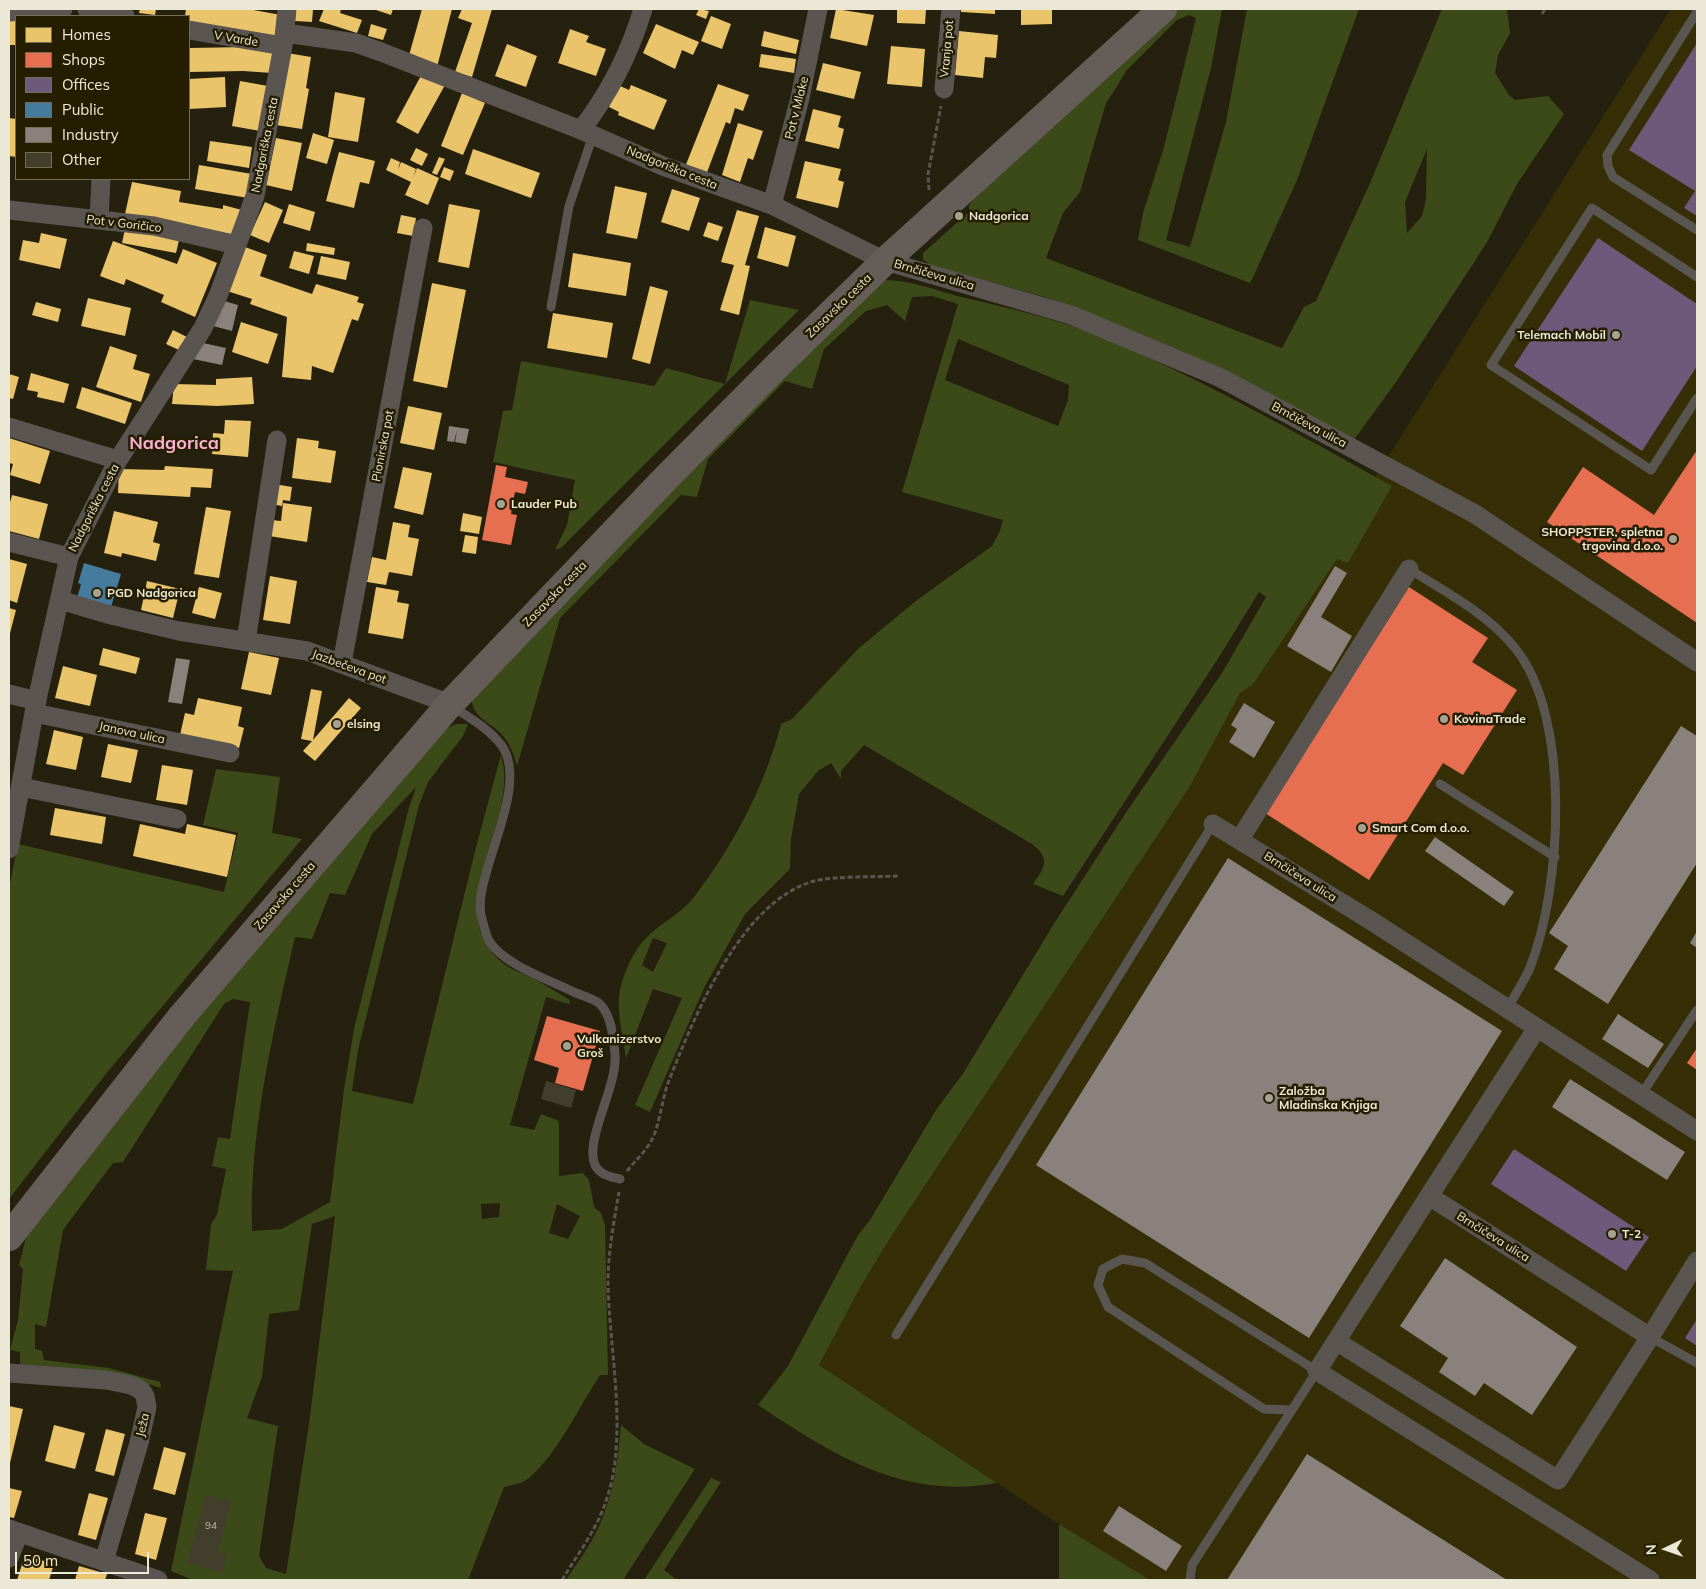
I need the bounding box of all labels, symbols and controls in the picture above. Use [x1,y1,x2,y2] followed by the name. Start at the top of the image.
[15,15,190,180] legend
[937,20,957,78] street label: Vranja pot
[62,25,111,44] text: Homes
[213,28,259,50] street label: V Varde
[62,50,105,69] text: Shops
[62,75,110,94] text: Offices
[782,75,812,141] street label: Pot v Mlake
[249,96,281,194] street label: Nadgoriška cesta
[62,100,104,119] text: Public
[62,125,119,144] text: Industry
[624,143,720,193] street label: Nadgoriška cesta
[62,150,101,169] text: Other
[969,209,1029,223] place label: Nadgorica
[953,210,965,222] marker: Nadgorica
[86,212,162,236] street label: Pot v Goričico
[892,257,976,293] street label: Brnčičeva ulica
[803,271,875,341] street label: Zasavska cesta
[1517,328,1606,342] place label: Telemach Mobil
[1610,329,1622,341] marker: Telemach Mobil
[1269,399,1349,451] street label: Brnčičeva ulica
[369,409,397,483] street label: Pionirska pot
[129,433,219,455] district label: Nadgorica
[66,462,122,554] street label: Nadgoriška cesta
[511,497,577,511] place label: Lauder Pub
[495,498,507,510] marker: Lauder Pub
[1541,525,1663,553] place label: SHOPPSTER, spletna trgovina d.o.o.
[1667,533,1679,545] marker: SHOPPSTER, spletna trgovina d.o.o.
[520,558,590,630] street label: Zasavska cesta
[107,586,196,600] place label: PGD Nadgorica
[91,587,103,599] marker: PGD Nadgorica
[310,647,388,687] street label: Jazbečeva pot
[1454,712,1526,726] place label: KovinaTrade
[1438,713,1450,725] marker: KovinaTrade
[347,717,381,731] place label: elsing
[331,718,343,730] marker: elsing
[98,719,166,747] street label: Janova ulica
[1372,821,1470,835] place label: Smart Com d.o.o.
[1356,822,1368,834] marker: Smart Com d.o.o.
[1261,849,1339,905] street label: Brnčičeva ulica
[251,859,319,933] street label: Zasavska cesta
[577,1032,661,1060] place label: Vulkanizerstvo Groš
[561,1040,573,1052] marker: Vulkanizerstvo Groš
[1279,1084,1378,1112] place label: Založba Mladinska Knjiga
[1263,1092,1275,1104] marker: Založba Mladinska Knjiga
[1454,1209,1532,1265] street label: Brnčičeva ulica
[1622,1227,1641,1241] place label: T-2
[1606,1228,1618,1240] marker: T-2
[133,1412,153,1438] street label: Ježa
[205,1520,217,1532] house number: 94
[1641,1524,1691,1574] north arrow
[18,1542,151,1574] scale bar
[1642,1544,1660,1556] text: N
[23,1551,58,1570] text: 50 m

